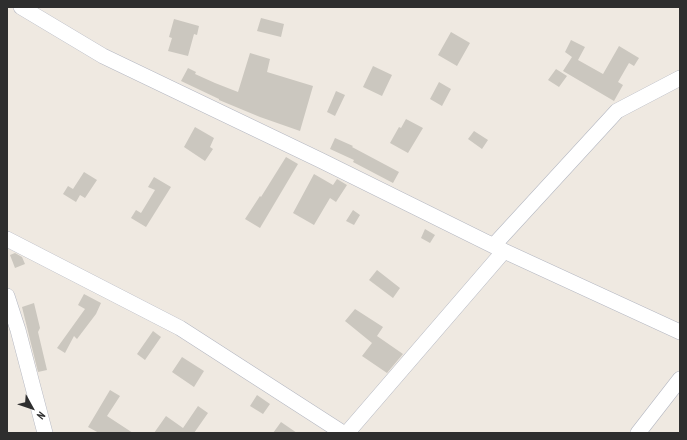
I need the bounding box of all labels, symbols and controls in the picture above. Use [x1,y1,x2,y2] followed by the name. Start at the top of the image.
[12,388,52,428] north arrow
[34,409,48,422] text: N

